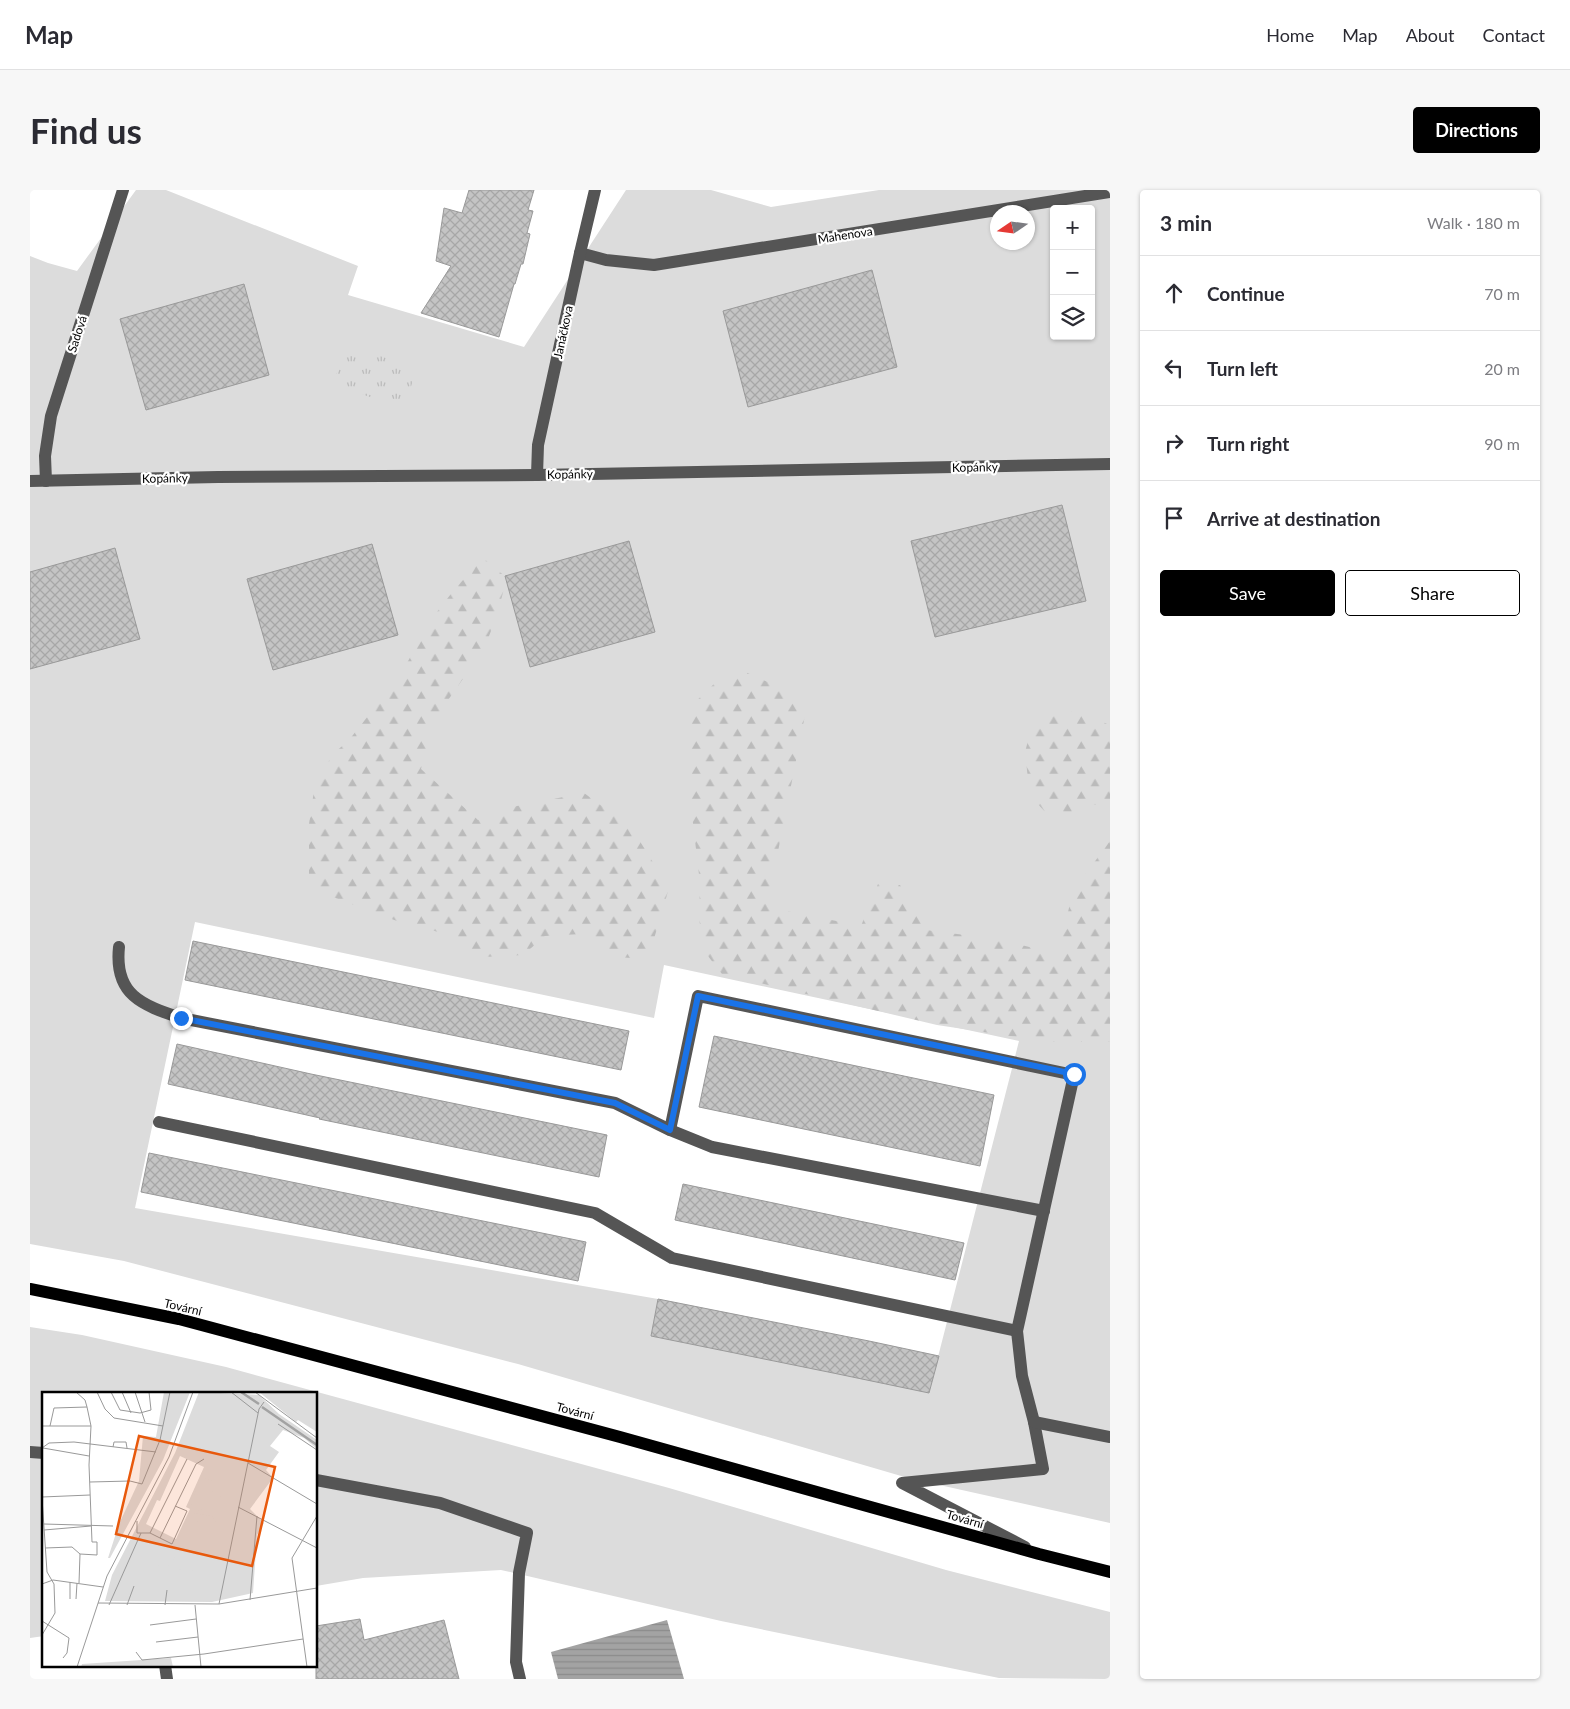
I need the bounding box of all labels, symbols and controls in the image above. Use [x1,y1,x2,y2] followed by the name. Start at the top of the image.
[25,20,73,49] text: Map
[1266,24,1314,46] text: Home
[1342,24,1378,46] text: Map
[1406,24,1455,46] text: About
[1483,24,1545,46] text: Contact
[1413,107,1540,153] button: Directions
[30,109,142,151] text: Find us
[990,205,1035,250] north arrow
[1050,205,1095,340] map controls
[1050,205,1095,250] button: +
[1160,210,1212,235] text: 3 min
[1427,213,1520,232] text: Walk · 180 m
[817,223,874,247] street label: Mahenova
[1050,250,1095,295] button: −
[1160,279,1188,307] icon: ahead
[1207,282,1285,305] text: Continue
[1484,284,1520,303] text: 70 m
[1050,295,1095,340] button: layers
[550,304,576,360] street label: Janáčkova
[64,314,90,354] street label: Sadová
[1160,354,1188,382] icon: left
[1207,357,1278,380] text: Turn left
[1484,359,1520,378] text: 20 m
[1160,429,1188,457] icon: right
[1207,432,1289,455] text: Turn right
[1484,434,1520,453] text: 90 m
[952,459,999,475] street label: Kopánky
[547,466,594,482] street label: Kopánky
[142,470,189,486] street label: Kopánky
[1160,504,1188,532] icon: arrive
[1207,507,1380,530] text: Arrive at destination
[1160,570,1335,616] button: Save
[1345,570,1520,616] button: Share
[170,1007,193,1030] route end
[1063,1063,1086,1086] route start
[163,1295,204,1319] street label: Tovární
[42,1392,318,1666] inset map
[555,1399,596,1423] street label: Tovární
[945,1507,987,1532] street label: Tovární

